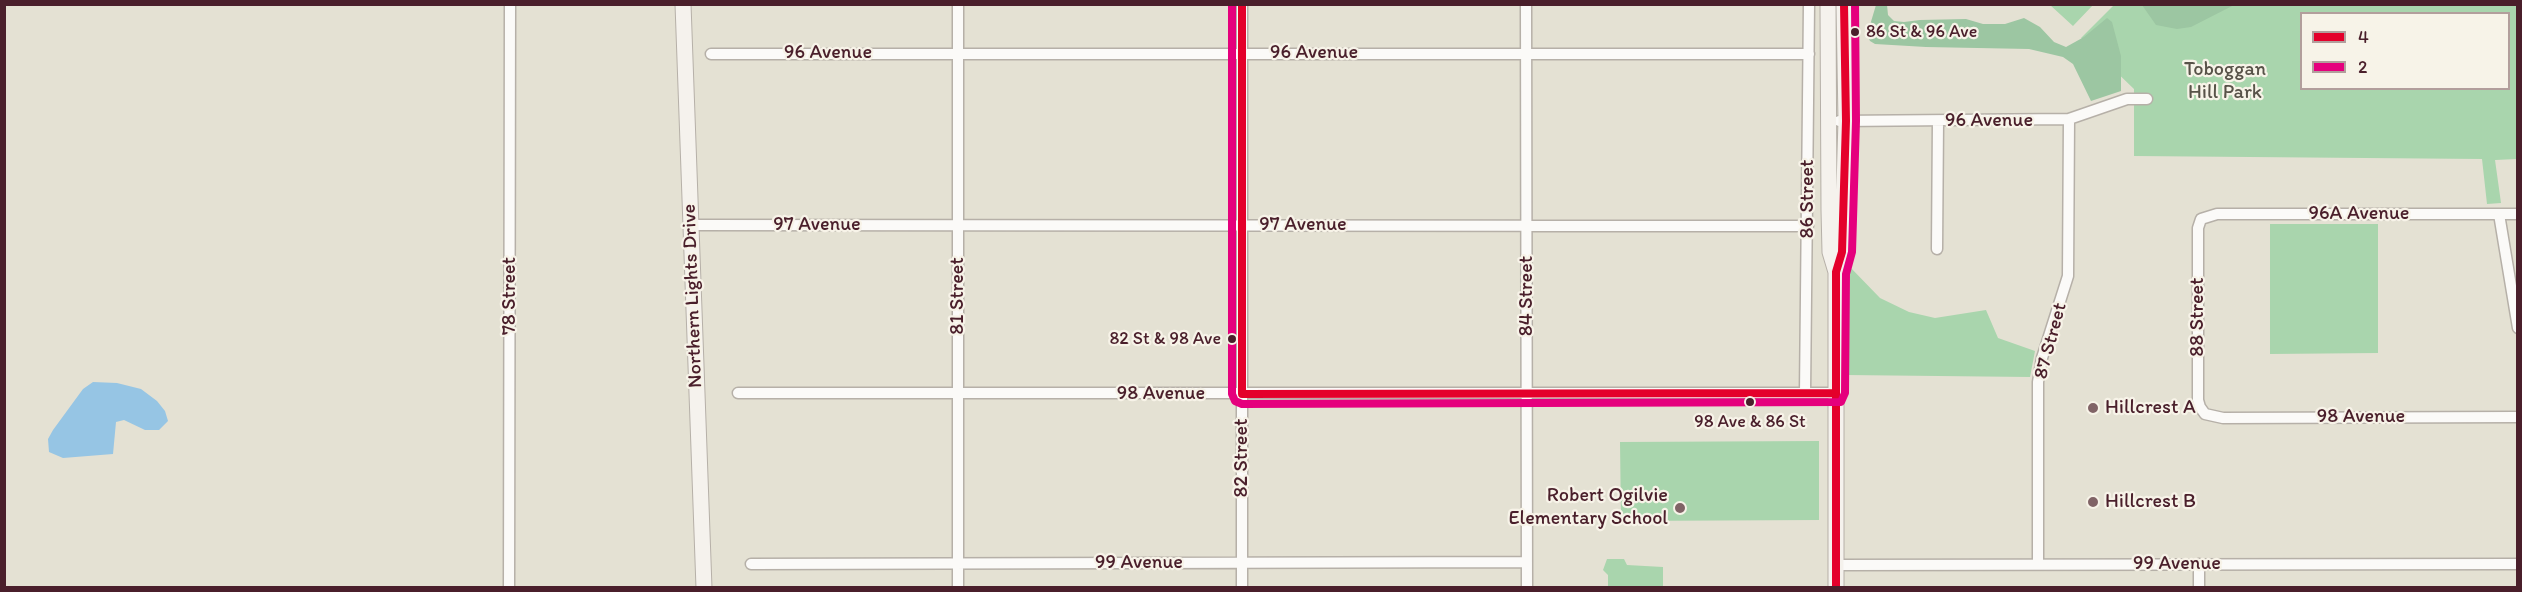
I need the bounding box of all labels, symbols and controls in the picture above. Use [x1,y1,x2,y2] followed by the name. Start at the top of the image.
[2300,12,2510,90] legend
[1866,21,1977,43] place label: 86 St & 96 Ave
[1849,26,1861,38] marker: 86 St & 96 Ave
[2358,26,2369,48] text: 4
[784,41,872,65] street label: 96 Avenue
[1270,41,1358,65] street label: 96 Avenue
[2358,56,2367,78] text: 2
[2184,58,2266,105] park label: Toboggan Hill Park
[1945,109,2033,133] street label: 96 Avenue
[1796,160,1820,238] street label: 86 Street
[2309,202,2409,226] street label: 96A Avenue
[678,204,708,388] street label: Northern Lights Drive
[773,213,861,237] street label: 97 Avenue
[1259,213,1347,237] street label: 97 Avenue
[1515,256,1539,336] street label: 84 Street
[498,257,522,335] street label: 78 Street
[946,257,970,335] street label: 81 Street
[2186,277,2210,357] street label: 88 Street
[2029,300,2073,382] street label: 87 Street
[1109,328,1221,350] place label: 82 St & 98 Ave
[1226,333,1238,345] marker: 82 St & 98 Ave
[1117,382,1205,406] street label: 98 Avenue
[1744,396,1756,408] marker: 98 Ave & 86 St
[2105,396,2196,420] place label: Hillcrest A
[2086,401,2100,415] marker: Hillcrest A
[2317,405,2405,429] street label: 98 Avenue
[1694,411,1806,433] place label: 98 Ave & 86 St
[1230,419,1254,497] street label: 82 Street
[1509,484,1668,531] place label: Robert Ogilvie Elementary School
[2105,490,2196,514] place label: Hillcrest B
[2086,495,2100,509] marker: Hillcrest B
[1673,501,1687,515] marker: Robert Ogilvie Elementary School
[1095,551,1183,575] street label: 99 Avenue
[2133,552,2221,576] street label: 99 Avenue

